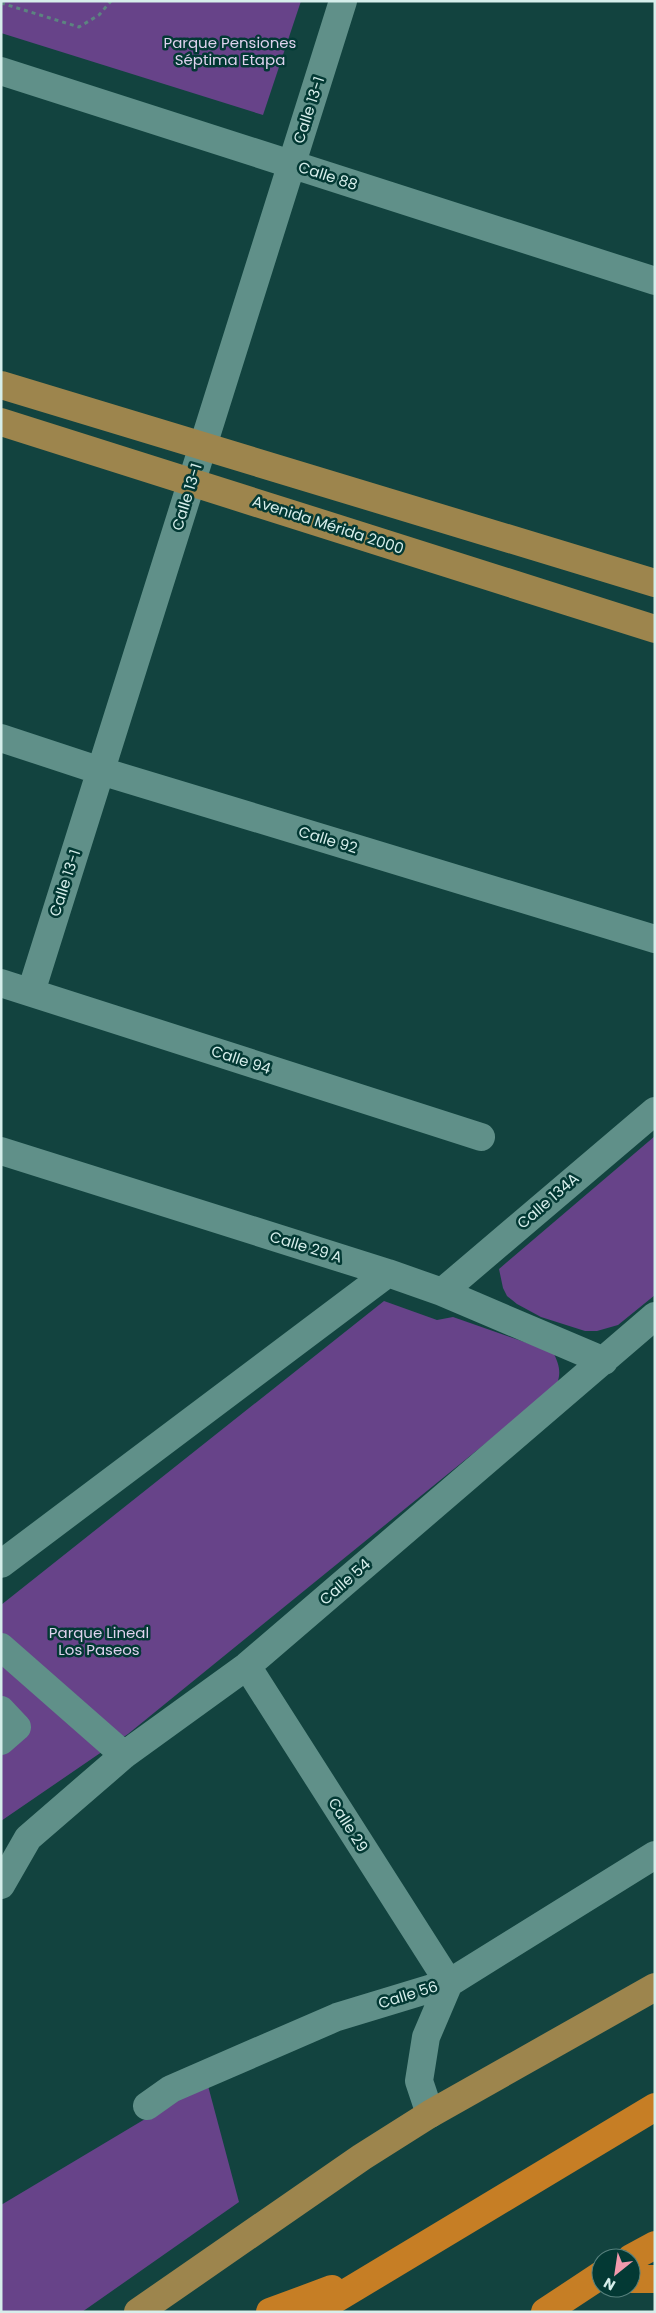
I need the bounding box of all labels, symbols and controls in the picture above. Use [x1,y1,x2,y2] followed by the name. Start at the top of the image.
[164,32,297,70] park label: Parque Pensiones Séptima Etapa
[288,74,329,146] street label: Calle 13-1
[296,156,361,195] street label: Calle 88
[166,461,207,533] street label: Calle 13-1
[250,490,407,559] street label: Avenida Mérida 2000
[296,821,360,858] street label: Calle 92
[44,847,85,919] street label: Calle 13-1
[209,1040,274,1079] street label: Calle 94
[512,1168,583,1233] street label: Calle 134A
[267,1226,345,1267] street label: Calle 29 A
[315,1554,375,1610] street label: Calle 54
[49,1622,149,1660] park label: Parque Lineal Los Paseos
[323,1794,373,1856] street label: Calle 29
[375,1976,440,2014] street label: Calle 56
[591,2248,641,2298] north arrow
[600,2273,619,2296] text: N

